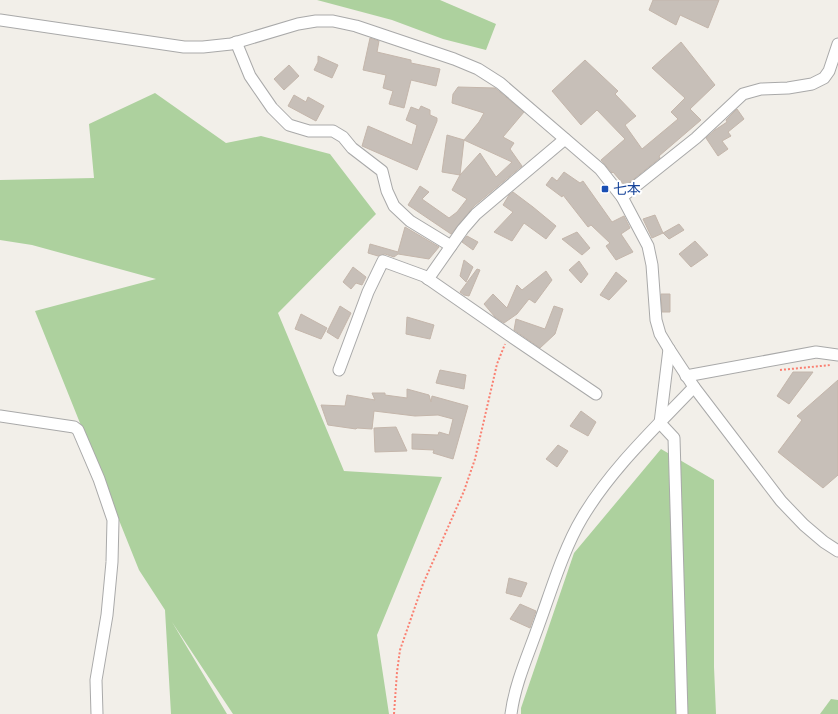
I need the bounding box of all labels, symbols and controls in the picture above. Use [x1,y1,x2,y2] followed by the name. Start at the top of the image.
[613,180,641,198] place label: 七本
[600,184,610,194] marker: 七本

